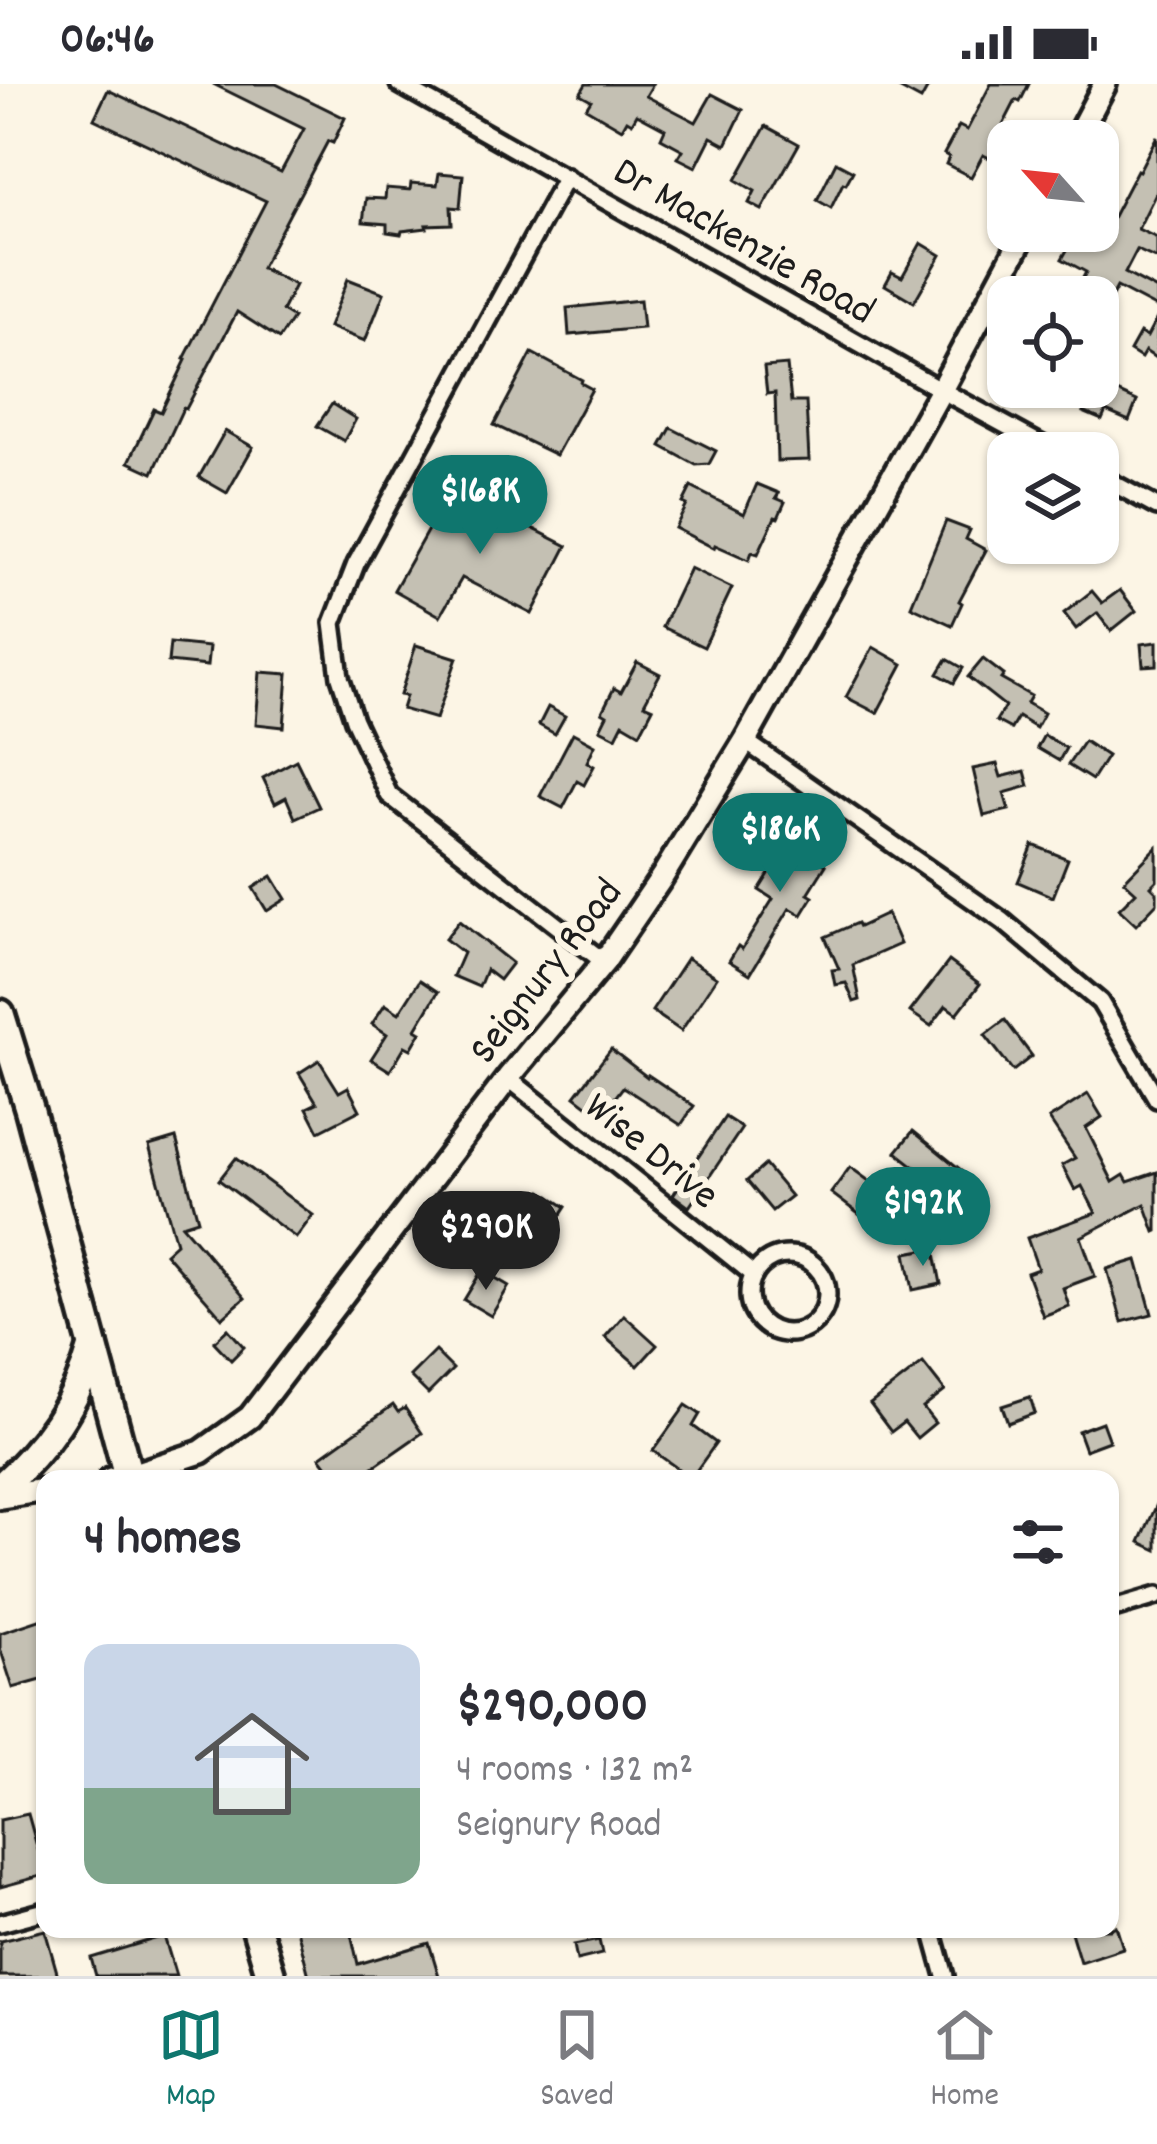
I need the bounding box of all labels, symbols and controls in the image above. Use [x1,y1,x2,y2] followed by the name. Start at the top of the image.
[60,10,155,74] text: 06:46
[987,120,1119,252] north arrow
[987,120,1119,564] map controls
[600,145,885,343] street label: Dr Mackenzie Road
[987,276,1119,408] button: locate
[987,432,1119,564] button: layers
[396,455,564,557] pin: $168K
[439,466,521,521] text: $168K
[696,793,864,895] pin: $186K
[739,804,821,859] text: $186K
[457,868,640,1079] street label: Seignury Road
[569,1080,730,1227] street label: Wise Drive
[839,1167,1007,1269] pin: $192K
[882,1178,964,1233] text: $192K
[402,1191,570,1293] pin: $290K
[439,1202,533,1257] text: $290K
[84,1506,242,1578] text: 4 homes
[1005,1509,1071,1575] icon: filters
[456,1673,648,1745] text: $290,000
[180,1692,324,1836] icon: home
[456,1745,693,1800] text: 4 rooms · 132 m²
[456,1800,662,1855] text: Seignury Road
[158,2002,224,2121] tab: Map
[540,2002,614,2121] tab: Saved
[930,2002,999,2121] tab: Home

